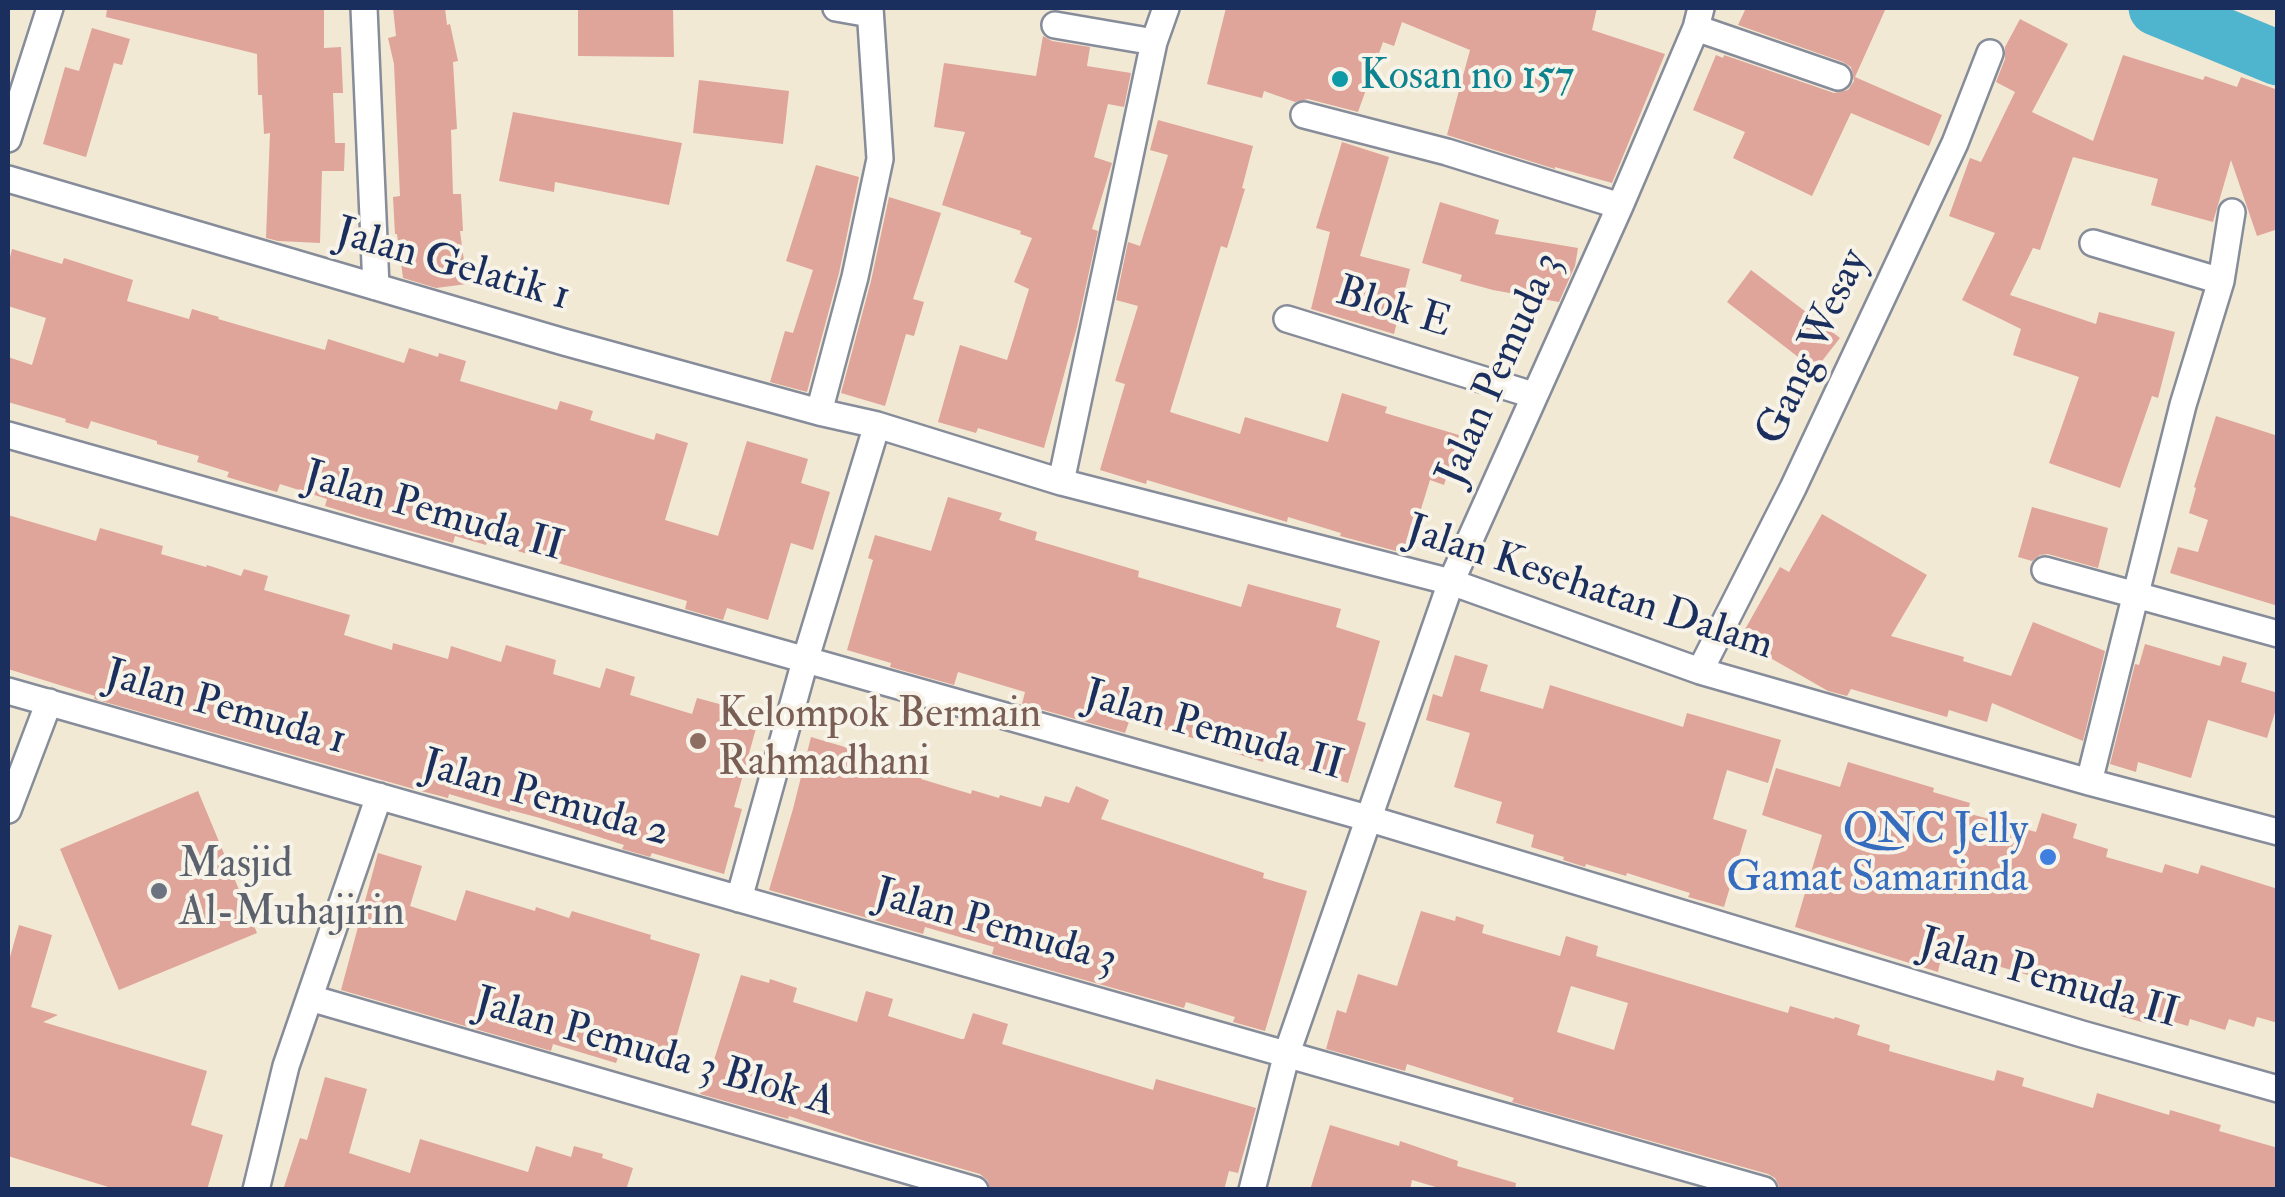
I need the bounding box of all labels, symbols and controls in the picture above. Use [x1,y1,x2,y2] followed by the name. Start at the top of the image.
[1360,54,1574,104] place label: Kosan no 157
[1329,68,1351,90] marker: Kosan no 157
[329,209,575,325] street label: Jalan Gelatik 1
[1748,242,1882,454] street label: Gang Wesay
[1428,246,1576,494] street label: Jalan Pemuda 3
[1330,269,1456,351] street label: Blok E
[297,453,569,575] street label: Jalan Pemuda II
[1399,507,1779,673] street label: Jalan Kesehatan Dalam
[99,652,351,768] street label: Jalan Pemuda 1
[1077,672,1349,794] street label: Jalan Pemuda II
[718,692,1041,790] place label: Kelompok Bermain Rahmadhani
[687,730,709,752] marker: Kelompok Bermain Rahmadhani
[416,742,674,860] street label: Jalan Pemuda 2
[1726,808,2028,906] place label: QNC Jelly Gamat Samarinda
[179,842,405,940] place label: Masjid Al-Muhajirin
[2037,846,2059,868] marker: QNC Jelly Gamat Samarinda
[868,870,1122,988] street label: Jalan Pemuda 3
[148,880,170,902] marker: Masjid Al-Muhajirin
[1912,920,2184,1042] street label: Jalan Pemuda II
[468,979,840,1131] street label: Jalan Pemuda 3 Blok A

